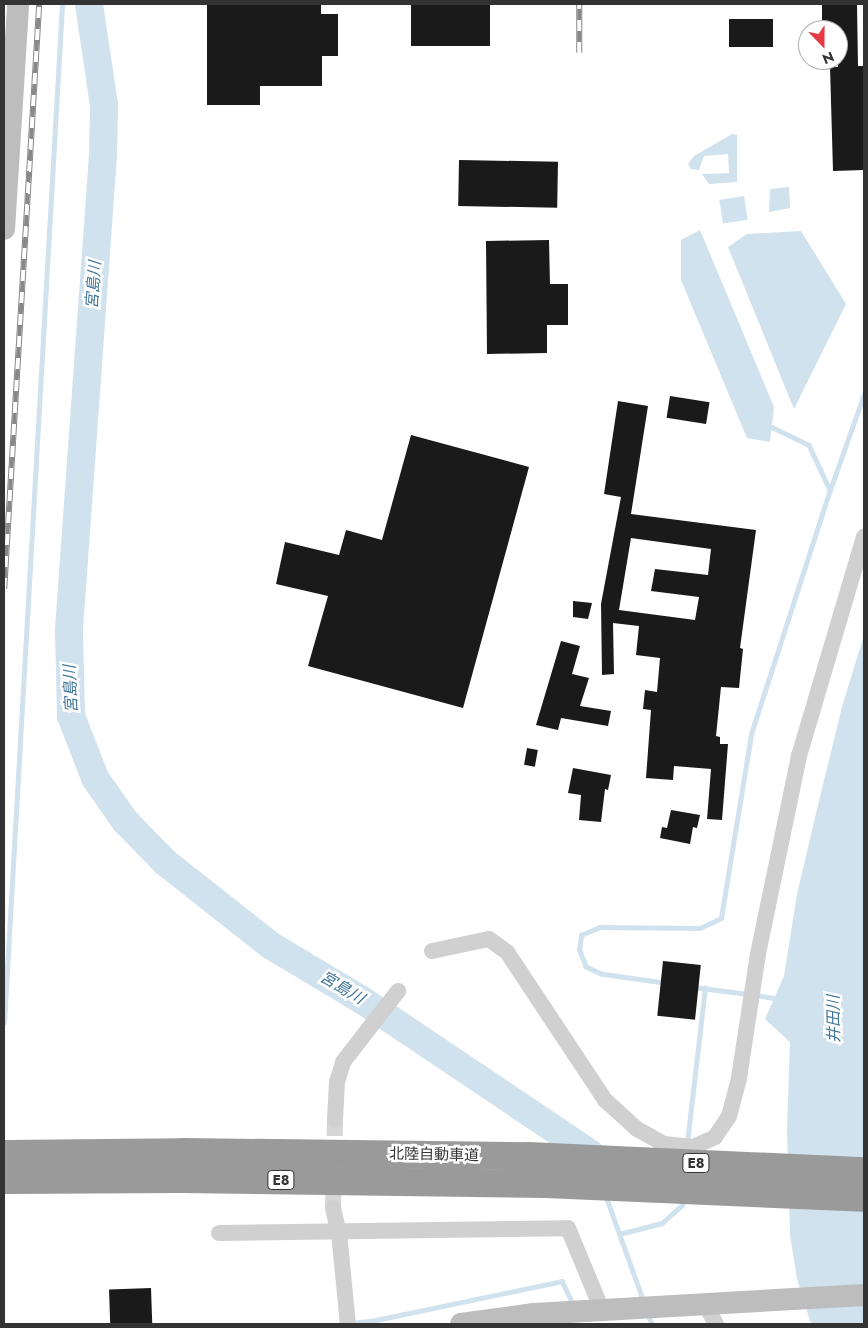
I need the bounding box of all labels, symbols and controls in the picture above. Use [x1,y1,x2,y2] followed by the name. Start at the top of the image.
[798,20,848,70] north arrow
[819,47,837,69] text: N
[83,260,105,310] water label: 宮島川
[60,665,82,713] water label: 宮島川
[316,967,368,1009] water label: 宮島川
[824,995,844,1043] water label: 井田川
[389,1145,479,1165] street label: 北陸自動車道
[682,1152,710,1174] road number: E8
[267,1168,295,1192] road number: E8

